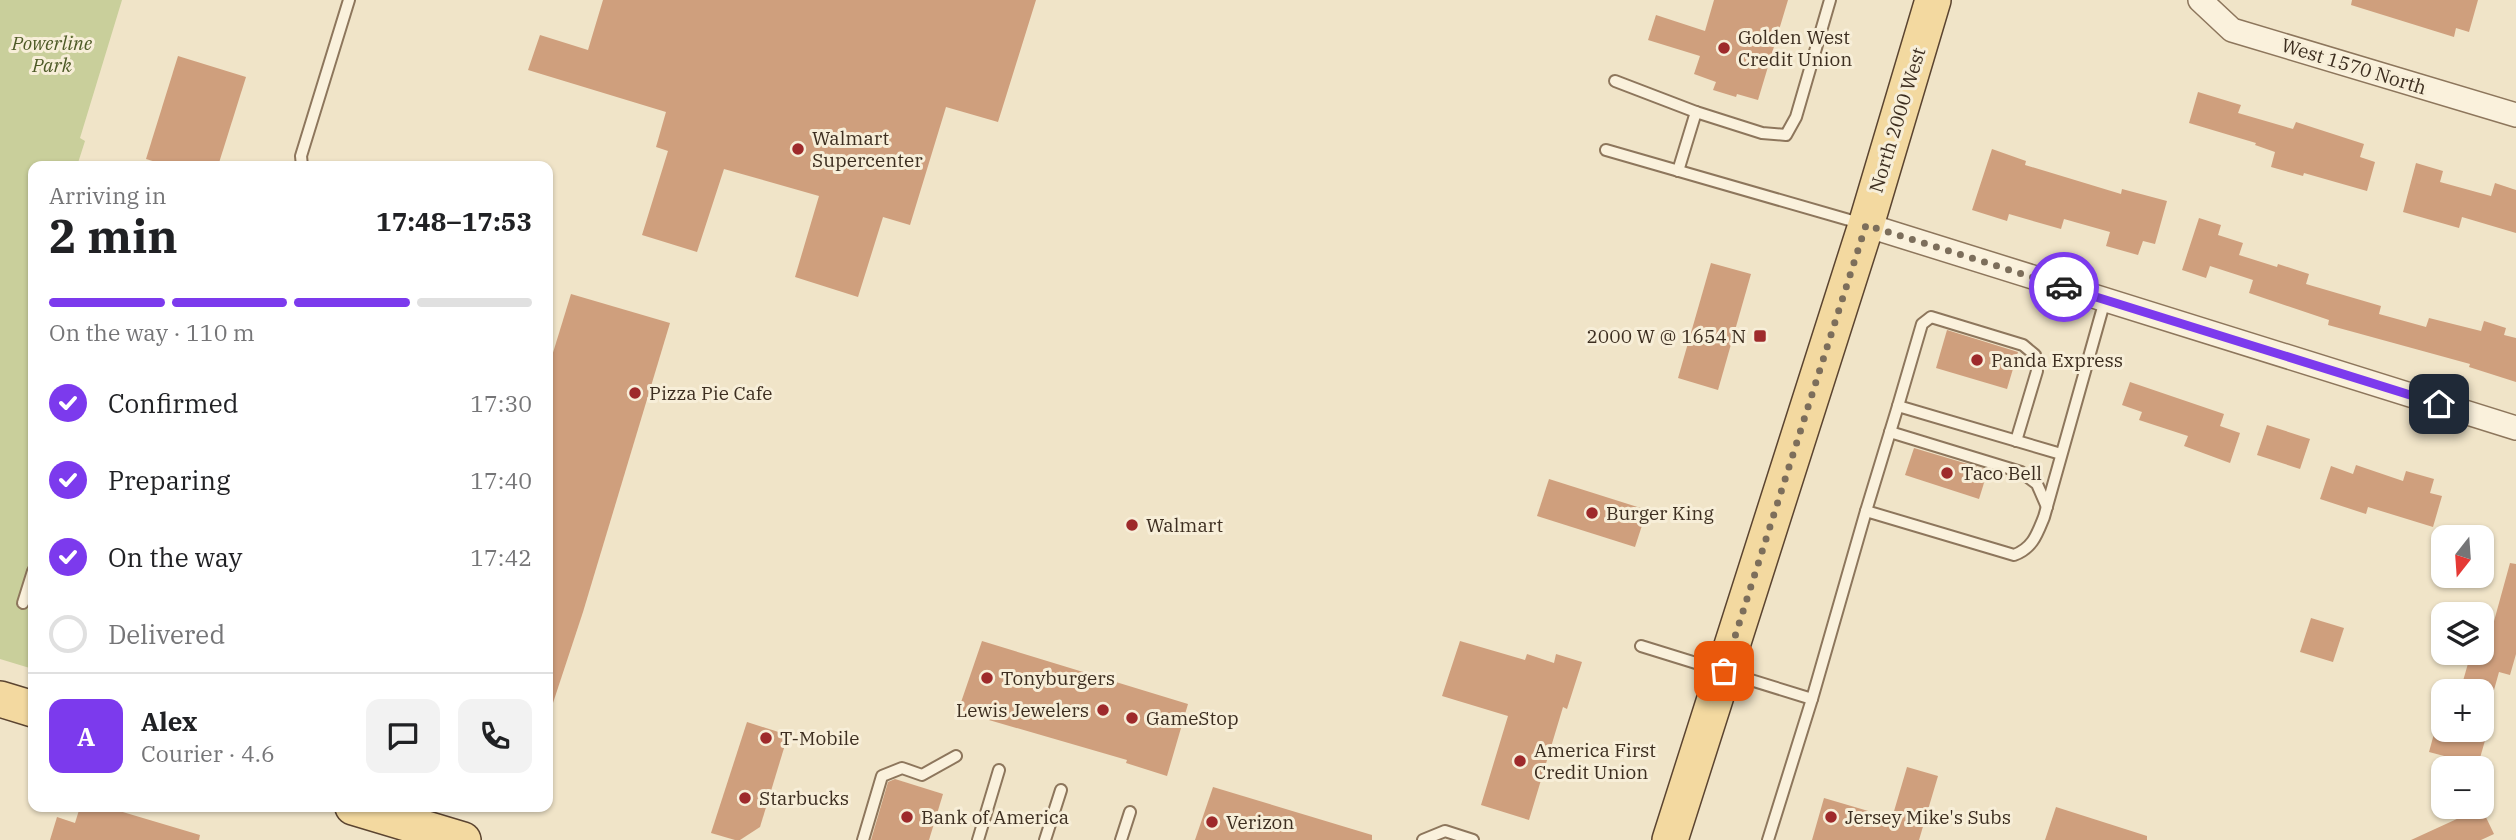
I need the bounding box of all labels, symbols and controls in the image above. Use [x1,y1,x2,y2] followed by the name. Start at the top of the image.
[1738,25,1852,71] place label: Golden West Credit Union
[11,31,93,77] park label: Powerline Park
[2278,33,2430,100] street label: West 1570 North
[1716,40,1732,56] marker: Golden West Credit Union
[1864,44,1931,196] street label: North 2000 West
[812,126,923,172] place label: Walmart Supercenter
[790,141,806,157] marker: Walmart Supercenter
[49,180,166,210] text: Arriving in
[376,204,532,238] text: 17:48–17:53
[49,206,178,266] text: 2 min
[2029,252,2099,322] courier
[2045,268,2083,306] icon: car
[49,317,255,347] text: On the way · 110 m
[1586,324,1746,348] place label: 2000 W @ 1654 N
[1752,328,1768,344] marker: 2000 W @ 1654 N
[1991,348,2123,372] place label: Panda Express
[1969,352,1985,368] marker: Panda Express
[2409,374,2469,434] pin
[649,381,772,405] place label: Pizza Pie Cafe
[49,384,87,422] icon: check
[627,385,643,401] marker: Pizza Pie Cafe
[2420,385,2458,423] icon: home
[108,386,239,420] text: Confirmed
[470,388,532,418] text: 17:30
[49,461,87,499] icon: check
[1961,461,2042,485] place label: Taco Bell
[108,463,230,497] text: Preparing
[470,465,532,495] text: 17:40
[1939,465,1955,481] marker: Taco Bell
[1606,501,1715,525] place label: Burger King
[1584,505,1600,521] marker: Burger King
[1146,513,1223,537] place label: Walmart
[1124,517,1140,533] marker: Walmart
[2431,525,2494,588] north arrow
[2431,525,2494,819] map controls
[49,538,87,576] icon: check
[108,540,242,574] text: On the way
[470,542,532,572] text: 17:42
[2431,602,2494,665] button: layers
[108,617,225,651] text: Delivered
[1694,641,1754,701] pin
[1705,652,1743,690] icon: bag
[1001,666,1115,690] place label: Tonyburgers
[979,670,995,686] marker: Tonyburgers
[2431,679,2494,742] button: +
[956,698,1089,722] place label: Lewis Jewelers
[366,699,440,773] button: chat
[458,699,532,773] button: phone
[1095,702,1111,718] marker: Lewis Jewelers
[141,704,197,738] text: Alex
[1146,706,1239,730] place label: GameStop
[1124,710,1140,726] marker: GameStop
[77,719,95,753] text: A
[780,726,859,750] place label: T-Mobile
[758,730,774,746] marker: T-Mobile
[141,738,275,768] text: Courier · 4.6
[1534,738,1656,784] place label: America First Credit Union
[1512,753,1528,769] marker: America First Credit Union
[2431,756,2494,819] button: −
[759,786,849,810] place label: Starbucks
[737,790,753,806] marker: Starbucks
[921,805,1069,829] place label: Bank of America
[1845,805,2011,829] place label: Jersey Mike's Subs
[899,809,915,825] marker: Bank of America
[1823,809,1839,825] marker: Jersey Mike's Subs
[1226,810,1294,834] place label: Verizon
[1204,814,1220,830] marker: Verizon

